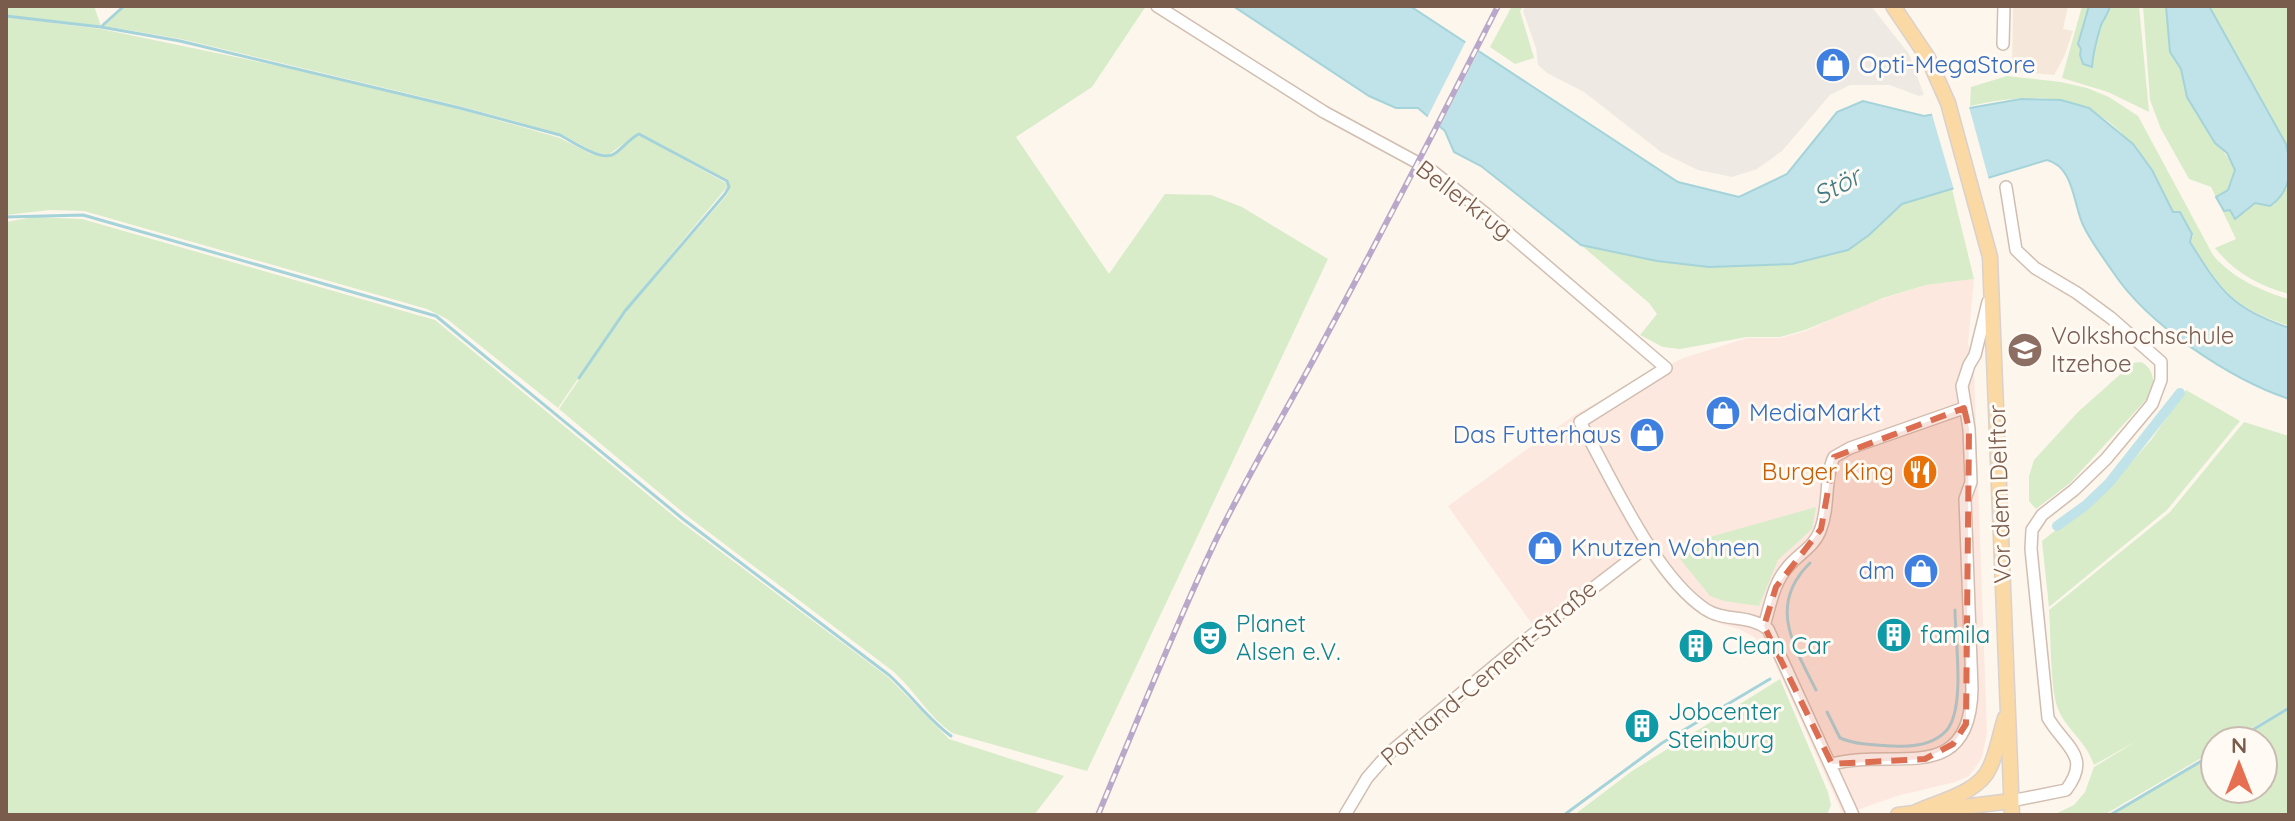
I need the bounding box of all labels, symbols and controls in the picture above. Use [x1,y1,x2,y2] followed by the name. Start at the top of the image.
[1814,46,1852,84] shop icon: Opti-MegaStore
[1859,49,2036,79] place label: Opti-MegaStore
[1410,153,1519,245] street label: Bellerkrug
[1807,158,1869,212] water label: Stör
[2051,320,2234,378] place label: Volkshochschule Itzehoe
[2006,331,2044,369] school or university icon: Volkshochschule Itzehoe
[1704,394,1742,432] shop icon: MediaMarkt
[1749,397,1881,427] place label: MediaMarkt
[1981,404,2017,584] street label: Vor dem Delftor
[1628,416,1666,454] shop icon: Das Futterhaus
[1453,419,1621,449] place label: Das Futterhaus
[1901,453,1939,491] restaurant icon: Burger King
[1762,456,1894,486] place label: Burger King
[1526,529,1564,567] shop icon: Knutzen Wohnen
[1571,532,1760,562] place label: Knutzen Wohnen
[1902,552,1940,590] shop icon: dm
[1859,555,1895,585] place label: dm
[1374,573,1603,771] street label: Portland-Cement-Straße
[1236,608,1341,666] place label: Planet Alsen e.V.
[1875,616,1913,654] building icon: famila
[1191,619,1229,657] theatre icon: Planet Alsen e.V.
[1920,619,1990,649] place label: famila
[1677,627,1715,665] building icon: Clean Car
[1722,630,1831,660] place label: Clean Car
[1668,696,1781,754] place label: Jobcenter Steinburg
[1623,707,1661,745] building icon: Jobcenter Steinburg
[2199,725,2279,805] north arrow
[2231,731,2247,759] text: N

